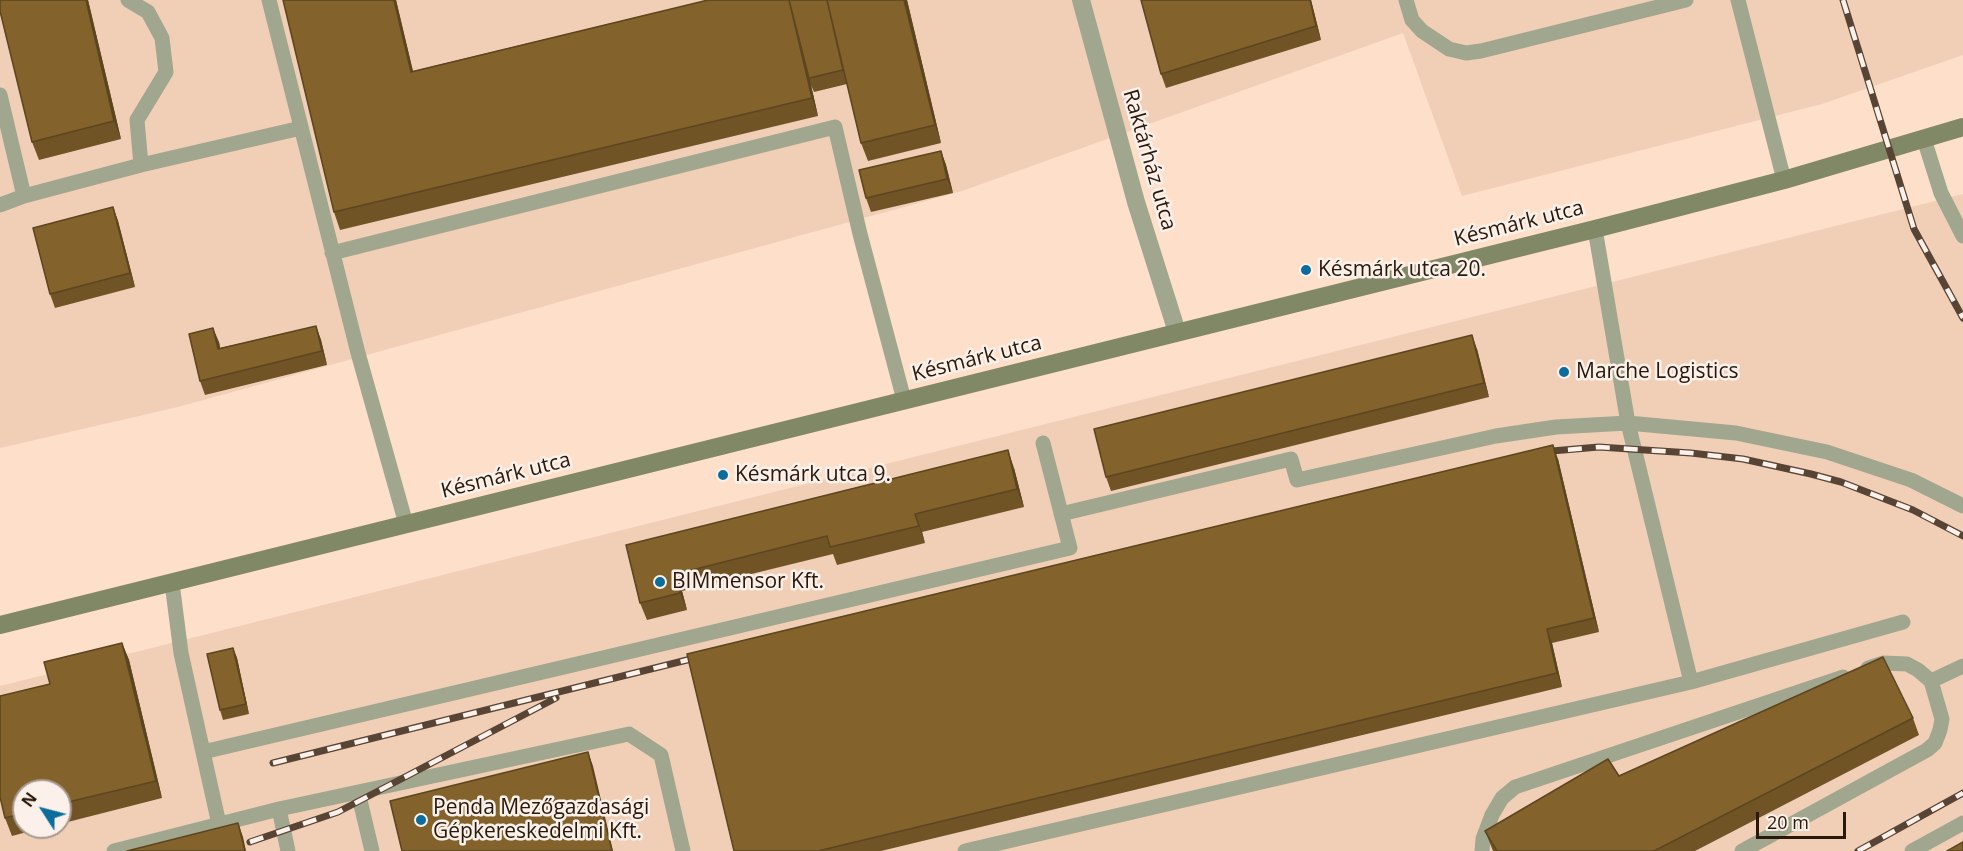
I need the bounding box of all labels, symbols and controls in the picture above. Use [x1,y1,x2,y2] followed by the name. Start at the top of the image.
[1117,87,1181,233] street label: Raktárház utca
[1451,196,1587,252] street label: Késmárk utca
[1318,257,1486,283] place label: Késmárk utca 20.
[1299,263,1313,277] marker: Késmárk utca 20.
[909,331,1045,387] street label: Késmárk utca
[1576,359,1738,385] place label: Marche Logistics
[1557,365,1571,379] marker: Marche Logistics
[438,448,574,504] street label: Késmárk utca
[735,462,891,488] place label: Késmárk utca 9.
[716,468,730,482] marker: Késmárk utca 9.
[672,569,824,595] place label: BIMmensor Kft.
[653,575,667,589] marker: BIMmensor Kft.
[12,779,72,839] north arrow
[16,788,42,811] text: N
[433,795,649,845] place label: Penda Mezőgazdasági Gépkereskedelmi Kft.
[1759,800,1849,838] scale bar
[1767,810,1809,834] text: 20 m
[414,813,428,827] marker: Penda Mezőgazdasági Gépkereskedelmi Kft.

